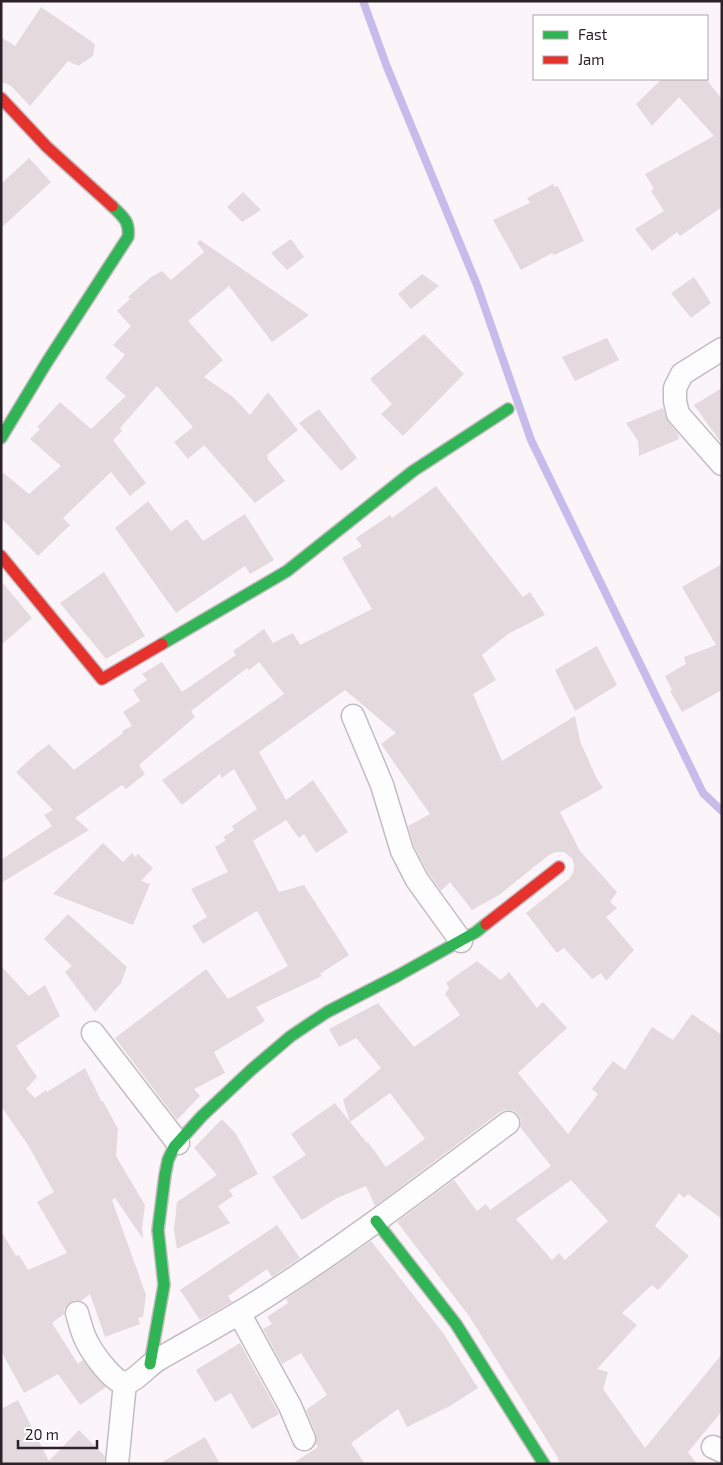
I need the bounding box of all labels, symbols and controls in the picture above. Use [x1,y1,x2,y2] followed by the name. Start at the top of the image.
[533,15,708,80] legend
[578,25,608,43] text: Fast
[578,50,604,68] text: Jam
[18,1418,96,1450] scale bar
[25,1425,59,1443] text: 20 m

